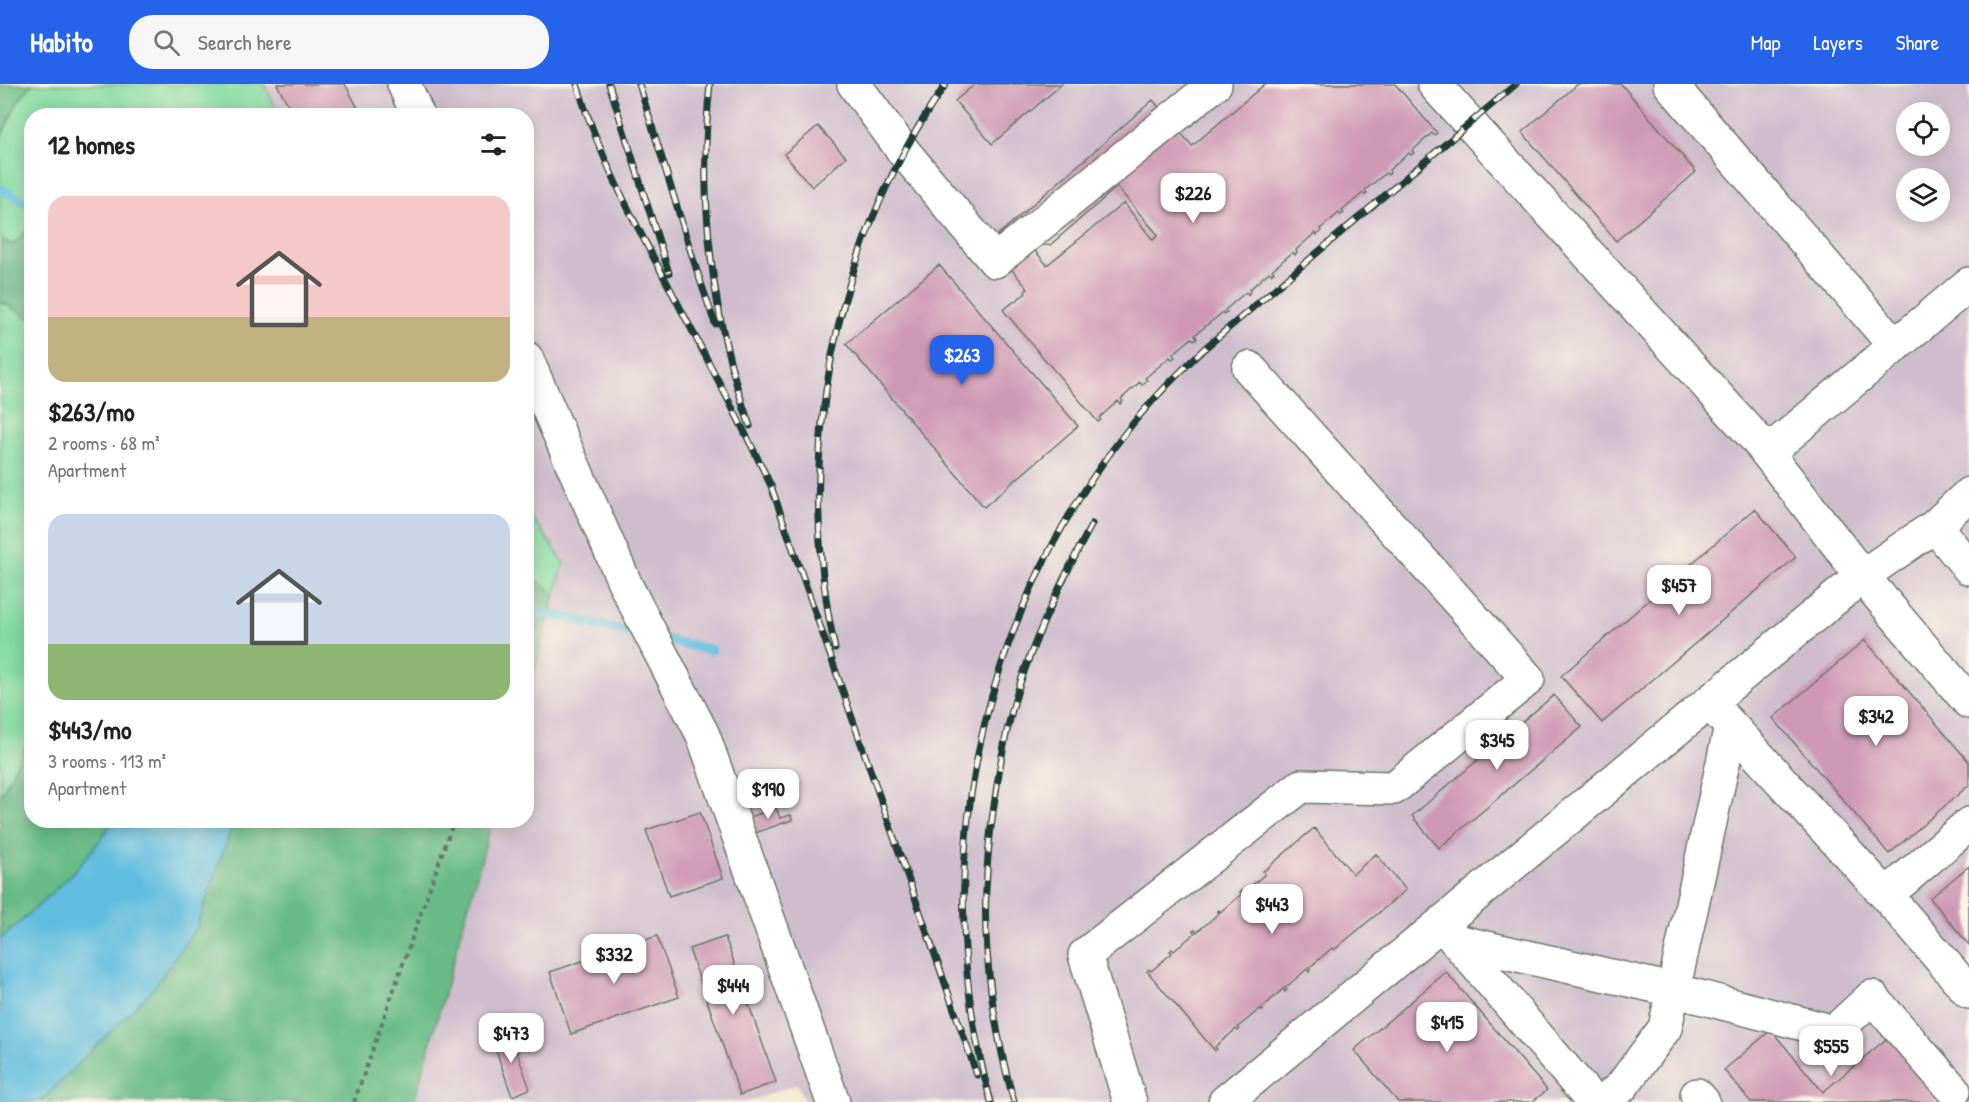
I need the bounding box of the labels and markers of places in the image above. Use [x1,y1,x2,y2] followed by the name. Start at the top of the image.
[1157,173,1229,224] pin: $226
[926,335,998,386] pin: $263
[1643,565,1715,616] pin: $457
[1840,696,1912,747] pin: $342
[1461,720,1533,771] pin: $345
[732,769,804,820] pin: $190
[1236,884,1308,935] pin: $443
[578,934,650,985] pin: $332
[697,965,769,1016] pin: $444
[1411,1002,1483,1053] pin: $415
[475,1013,547,1064] pin: $473
[1795,1026,1867,1077] pin: $555

